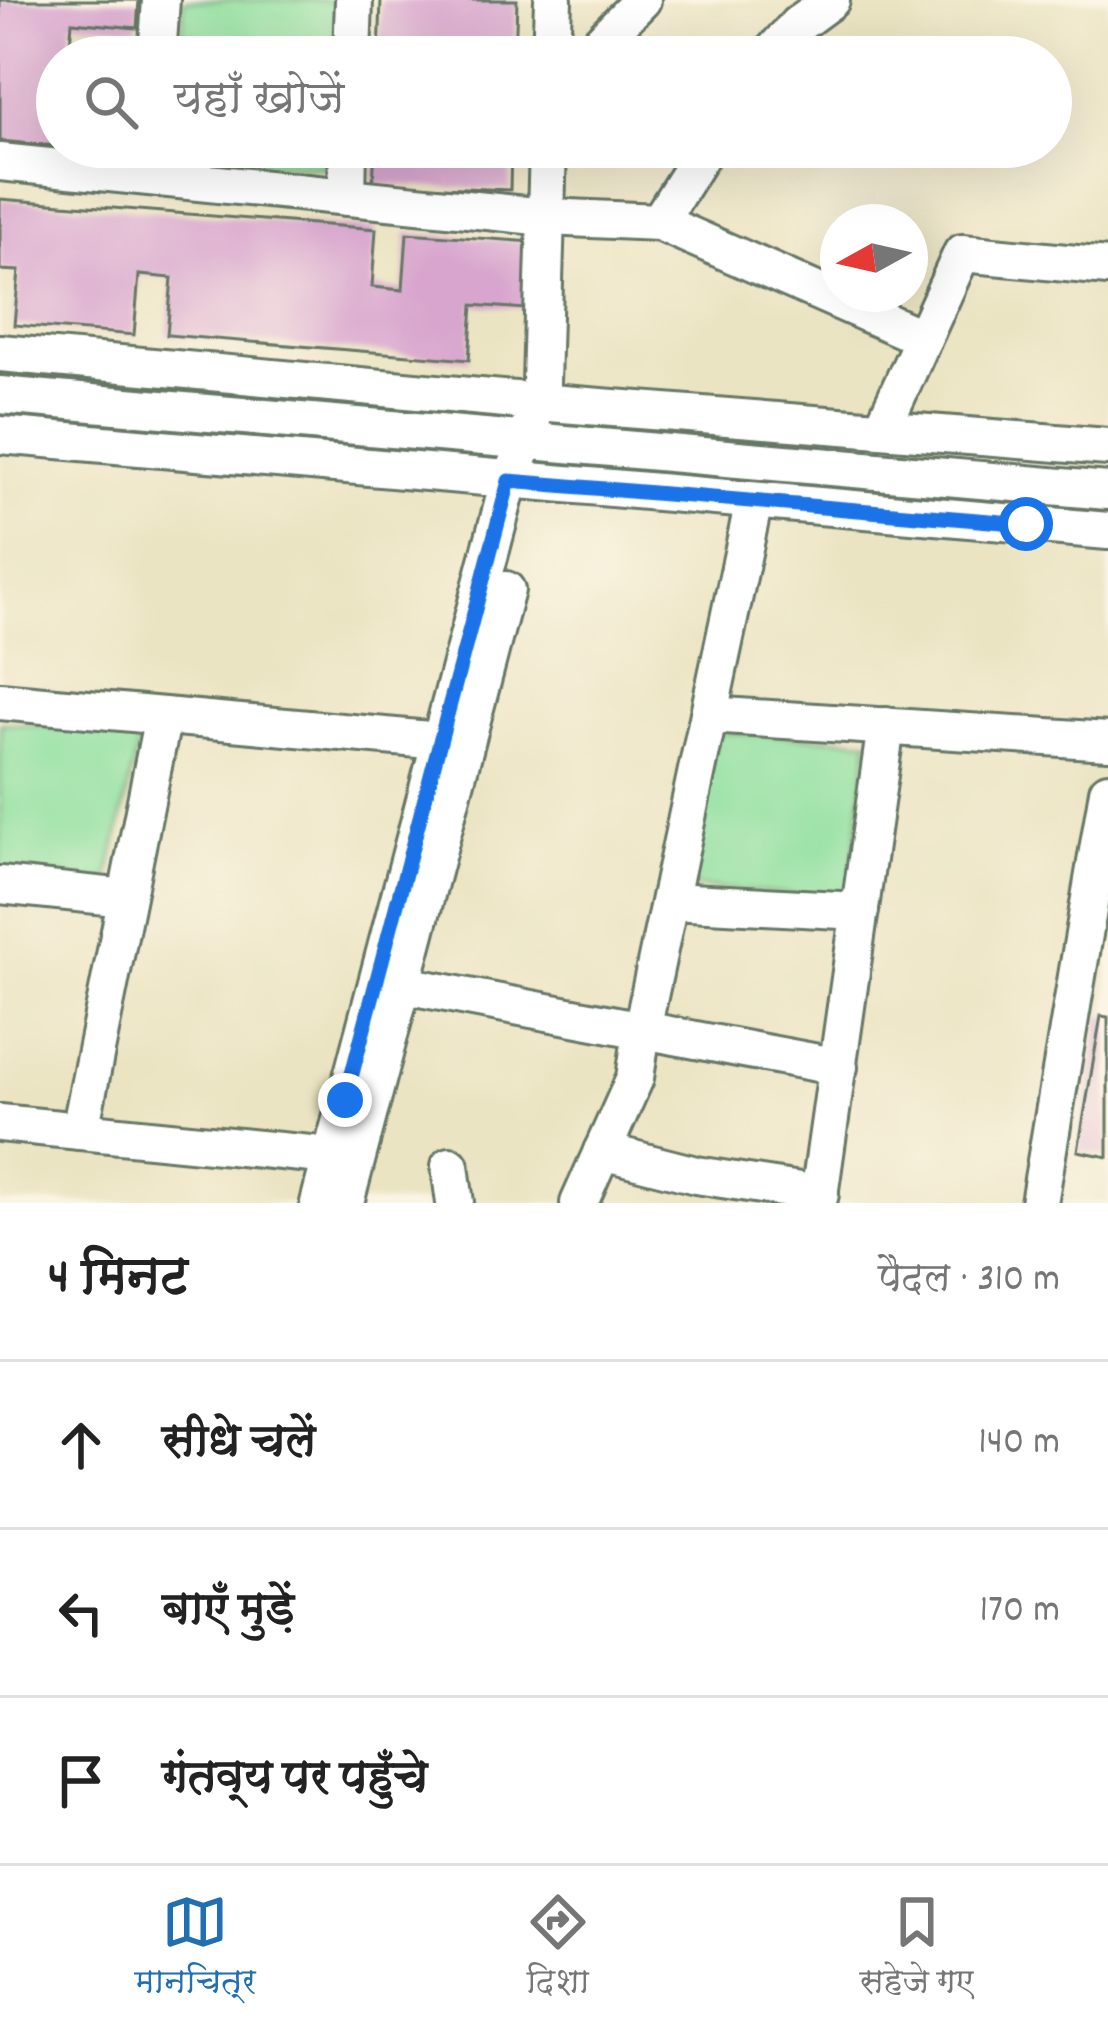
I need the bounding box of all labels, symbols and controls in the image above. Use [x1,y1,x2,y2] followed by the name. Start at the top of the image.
[36,36,1072,168] search box
[78,69,144,135] icon: search
[174,70,344,134] text: यहाँ खोजें
[820,204,928,312] north arrow
[999,497,1053,551] route start
[318,1073,372,1127] route end
[48,1245,188,1317] text: 4 मिनट
[878,1254,1060,1309] text: पैदल · 310 m
[48,1412,114,1478] icon: ahead
[162,1413,316,1477] text: सीधे चलें
[978,1417,1060,1472] text: 140 m
[48,1580,114,1646] icon: left
[162,1581,294,1645] text: बाएँ मुड़ें
[980,1585,1060,1640] text: 170 m
[48,1748,114,1814] icon: arrive
[162,1749,428,1813] text: गंतव्य पर पहुँचे
[134,1889,256,2008] tab: मानचित्र
[525,1889,591,2008] tab: दिशा
[860,1889,974,2008] tab: सहेजे गए

